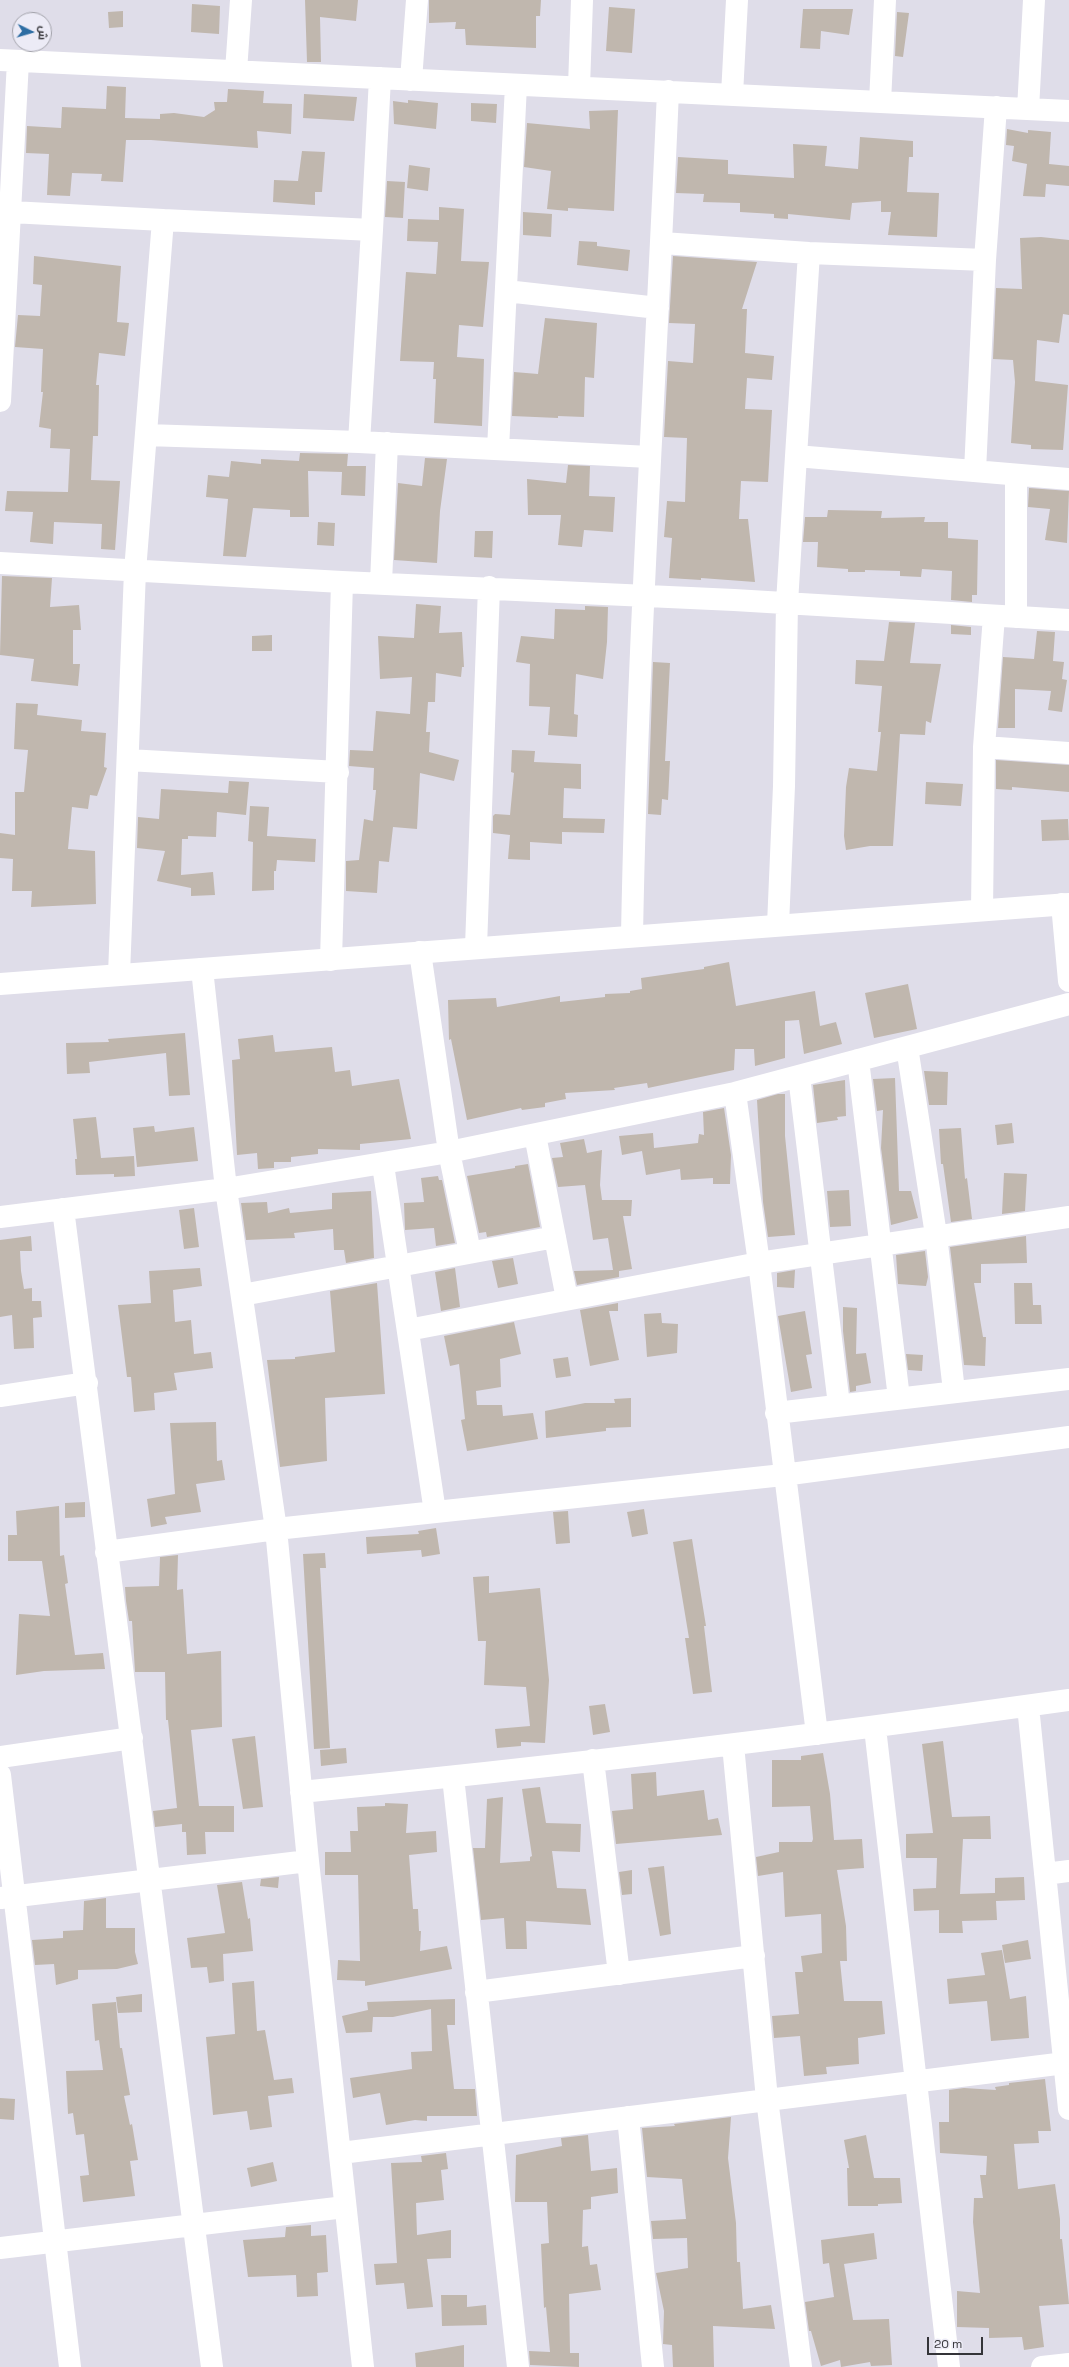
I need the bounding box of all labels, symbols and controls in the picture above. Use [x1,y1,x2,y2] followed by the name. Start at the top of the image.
[12,12,52,52] north arrow
[35,25,51,41] text: ش
[929,2329,985,2355] scale bar
[934,2336,962,2352] text: 20 m

